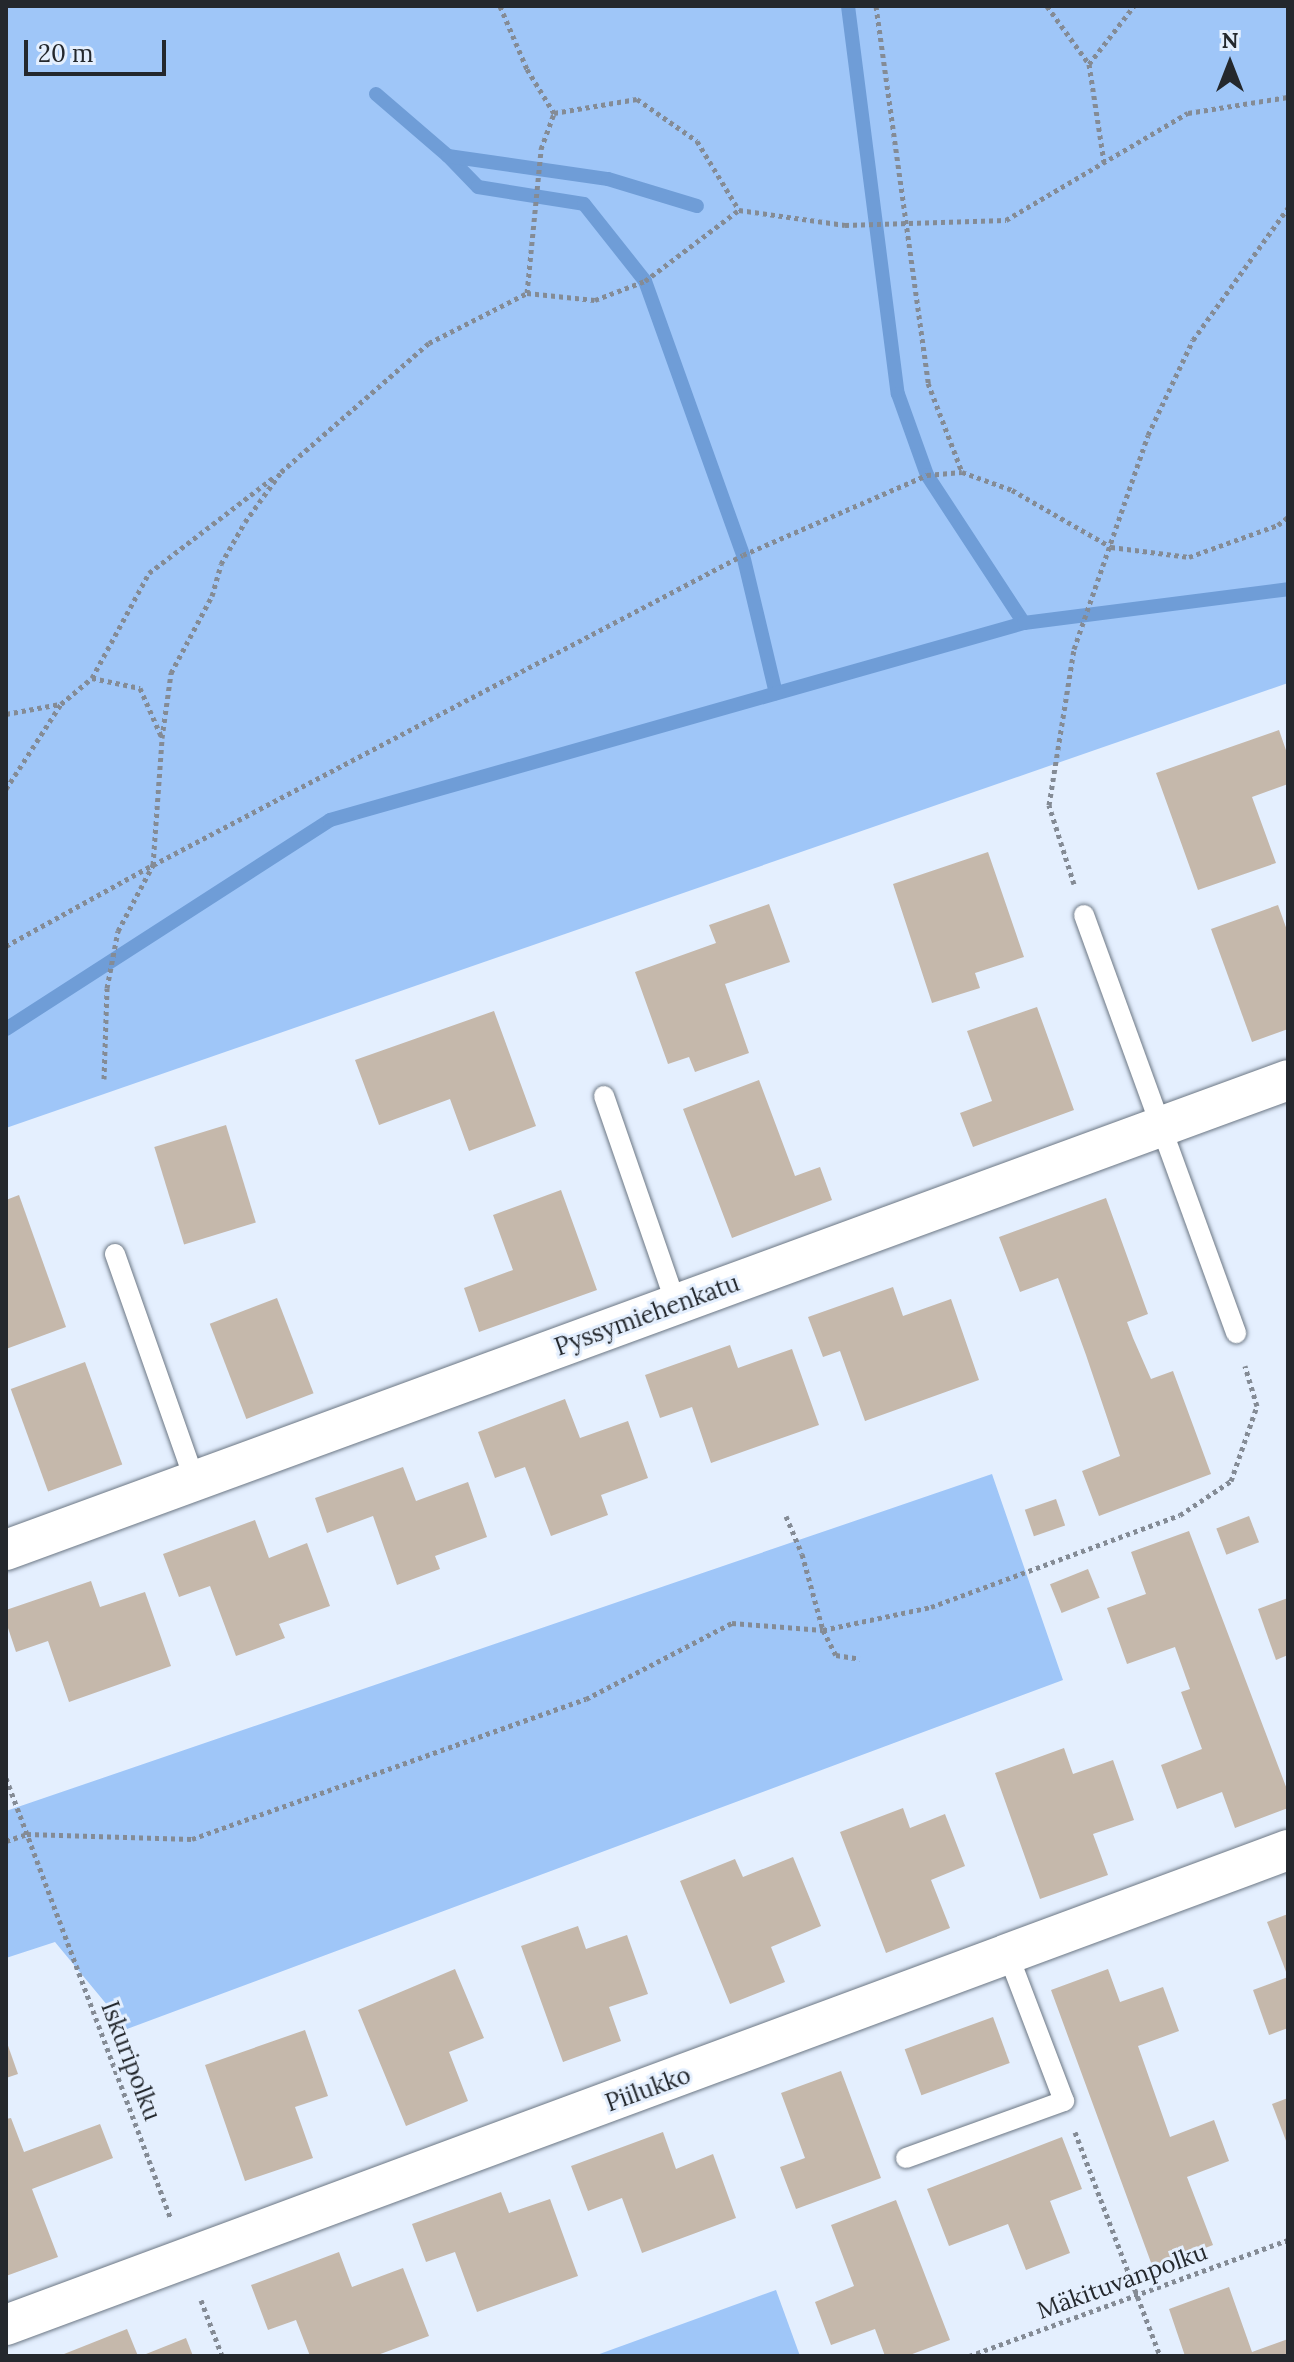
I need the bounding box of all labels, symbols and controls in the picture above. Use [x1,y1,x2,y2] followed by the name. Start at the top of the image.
[28,24,170,74] scale bar
[1190,24,1270,104] north arrow
[1221,26,1239,54] text: N
[38,38,94,69] text: 20 m
[551,1268,743,1362] street label: Pyssymiehenkatu
[95,1997,167,2125] street label: Iskuripolku
[601,2060,695,2118] street label: Piilukko
[1033,2237,1211,2325] street label: Mäkituvanpolku

